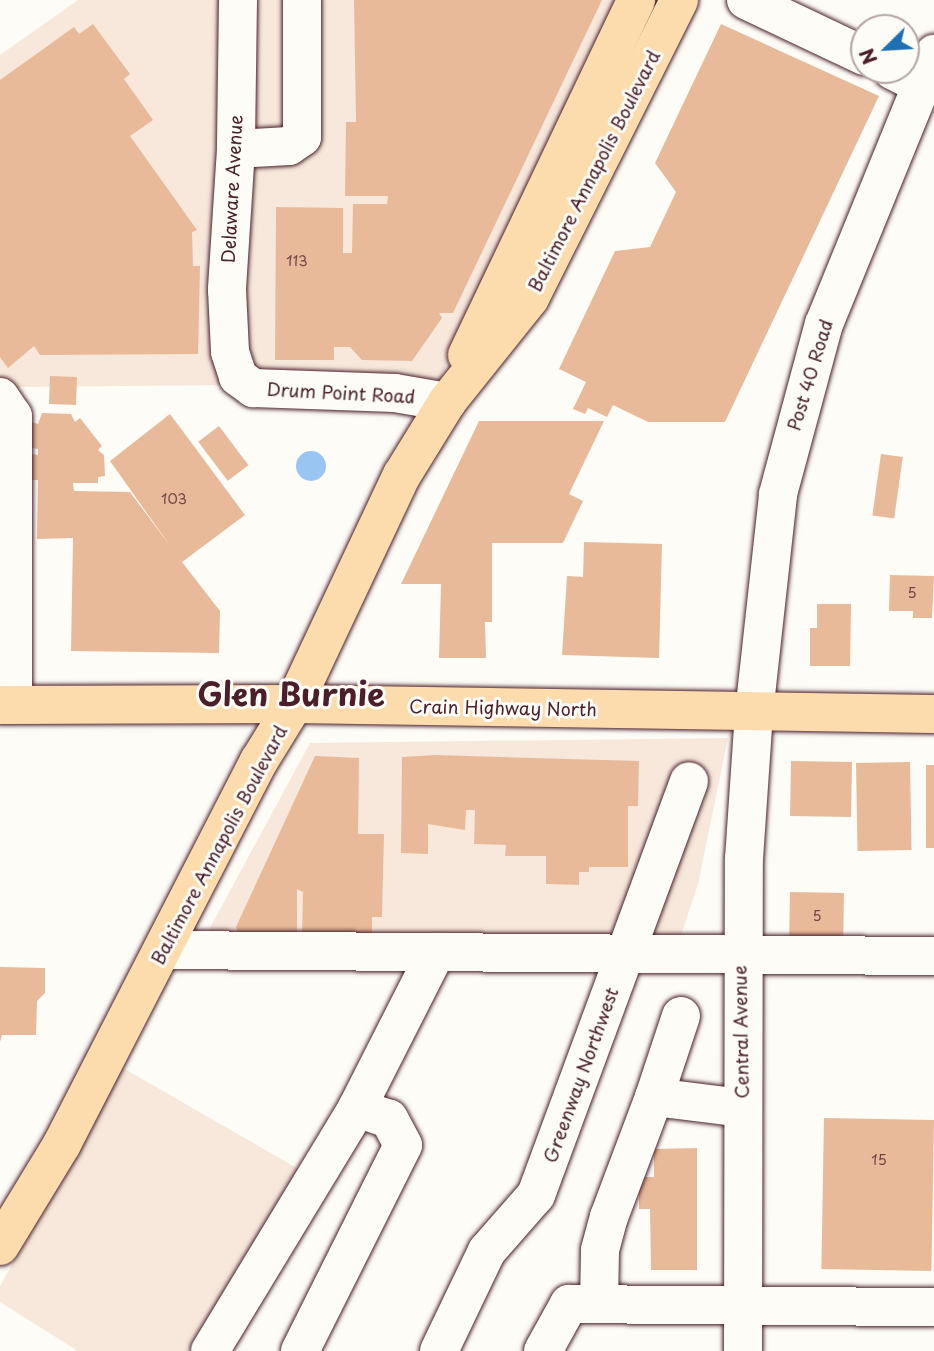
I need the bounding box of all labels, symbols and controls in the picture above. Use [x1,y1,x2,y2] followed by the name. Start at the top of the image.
[850,14,920,84] north arrow
[852,44,883,69] text: N
[524,47,664,295] street label: Baltimore Annapolis Boulevard
[217,114,247,264] street label: Delaware Avenue
[286,253,308,269] house number: 113
[783,316,837,434] street label: Post 40 Road
[266,378,416,408] street label: Drum Point Road
[161,491,187,507] house number: 103
[907,585,917,601] house number: 5
[196,674,386,712] district label: Glen Burnie
[410,696,596,720] street label: Crain Highway North
[147,722,291,968] street label: Baltimore Annapolis Boulevard
[812,908,822,924] house number: 5
[729,965,753,1099] street label: Central Avenue
[539,984,623,1166] street label: Greenway Northwest
[871,1152,887,1168] house number: 15

